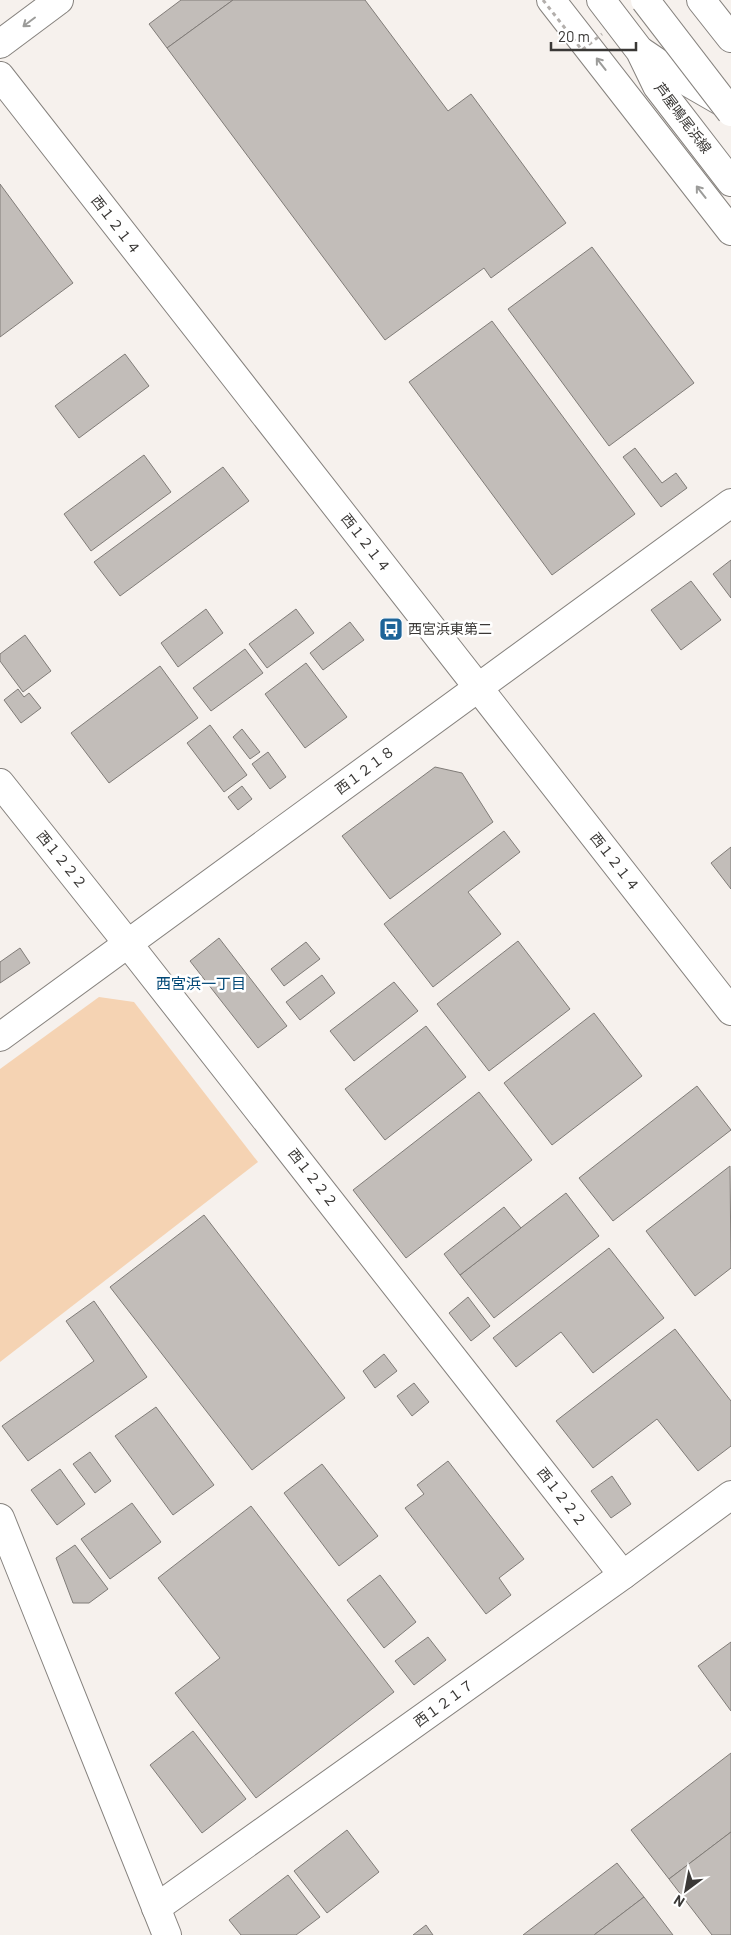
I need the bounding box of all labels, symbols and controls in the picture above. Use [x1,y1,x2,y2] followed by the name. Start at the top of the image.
[22,17,36,27] one-way arrow
[551,20,636,52] scale bar
[558,27,590,45] text: 20 m
[596,57,606,71] one-way arrow
[651,79,715,156] street label: 芦屋鳴尾浜線
[696,185,706,199] one-way arrow
[88,192,145,258] street label: 西１２１４
[338,510,395,576] street label: 西１２１４
[378,616,404,642] bus stop icon: 西宮浜東第二
[408,620,492,637] place label: 西宮浜東第二
[332,742,398,797] street label: 西１２１８
[34,827,91,892] street label: 西１２２２
[587,829,644,895] street label: 西１２１４
[156,974,246,992] district label: 西宮浜一丁目
[285,1145,342,1211] street label: 西１２２２
[534,1464,591,1530] street label: 西１２２２
[410,1675,477,1730] street label: 西１２１７
[661,1865,711,1915] north arrow
[670,1892,687,1911] text: N

